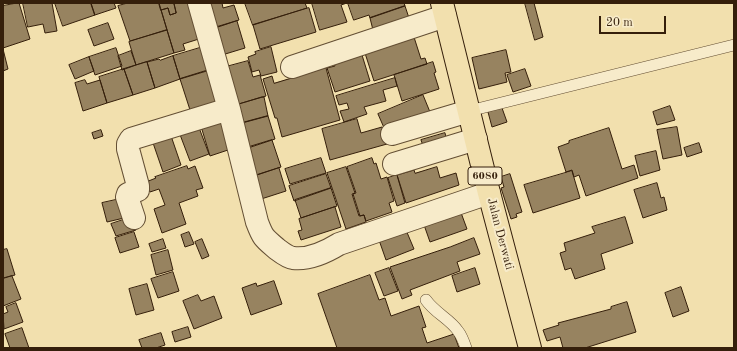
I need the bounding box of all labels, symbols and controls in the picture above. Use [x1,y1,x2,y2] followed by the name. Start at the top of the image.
[601,8,668,34] scale bar
[606,17,633,29] text: 20 m
[468,167,502,185] road number: 6080
[484,197,516,271] street label: Jalan Derwati

